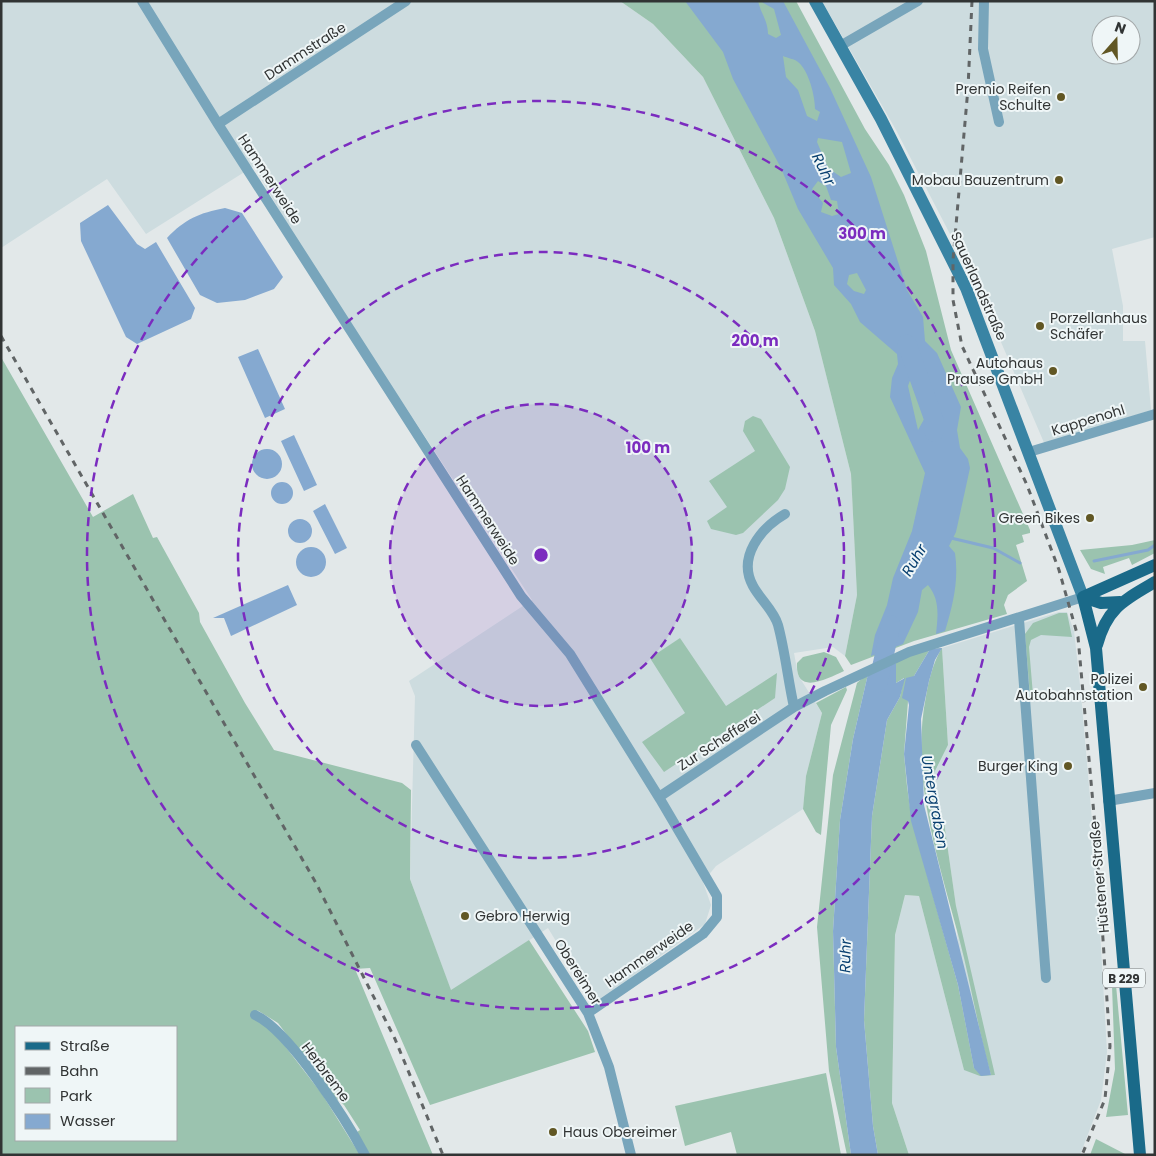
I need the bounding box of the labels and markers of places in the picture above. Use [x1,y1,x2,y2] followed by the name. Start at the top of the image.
[956,79,1051,115] place label: Premio Reifen Schulte
[1055,91,1067,103] marker: Premio Reifen Schulte
[912,170,1049,190] place label: Mobau Bauzentrum
[1053,174,1065,186] marker: Mobau Bauzentrum
[1050,308,1147,344] place label: Porzellanhaus Schäfer
[1034,320,1046,332] marker: Porzellanhaus Schäfer
[947,353,1043,389] place label: Autohaus Prause GmbH
[1047,365,1059,377] marker: Autohaus Prause GmbH
[999,508,1080,528] place label: Green Bikes
[1084,512,1096,524] marker: Green Bikes
[532,546,550,564] centre of rings
[1015,669,1133,705] place label: Polizei Autobahnstation
[1137,681,1149,693] marker: Polizei Autobahnstation
[978,756,1058,776] place label: Burger King
[1062,760,1074,772] marker: Burger King
[475,906,570,926] place label: Gebro Herwig
[459,910,471,922] marker: Gebro Herwig
[563,1122,677,1142] place label: Haus Obereimer
[547,1126,559,1138] marker: Haus Obereimer

